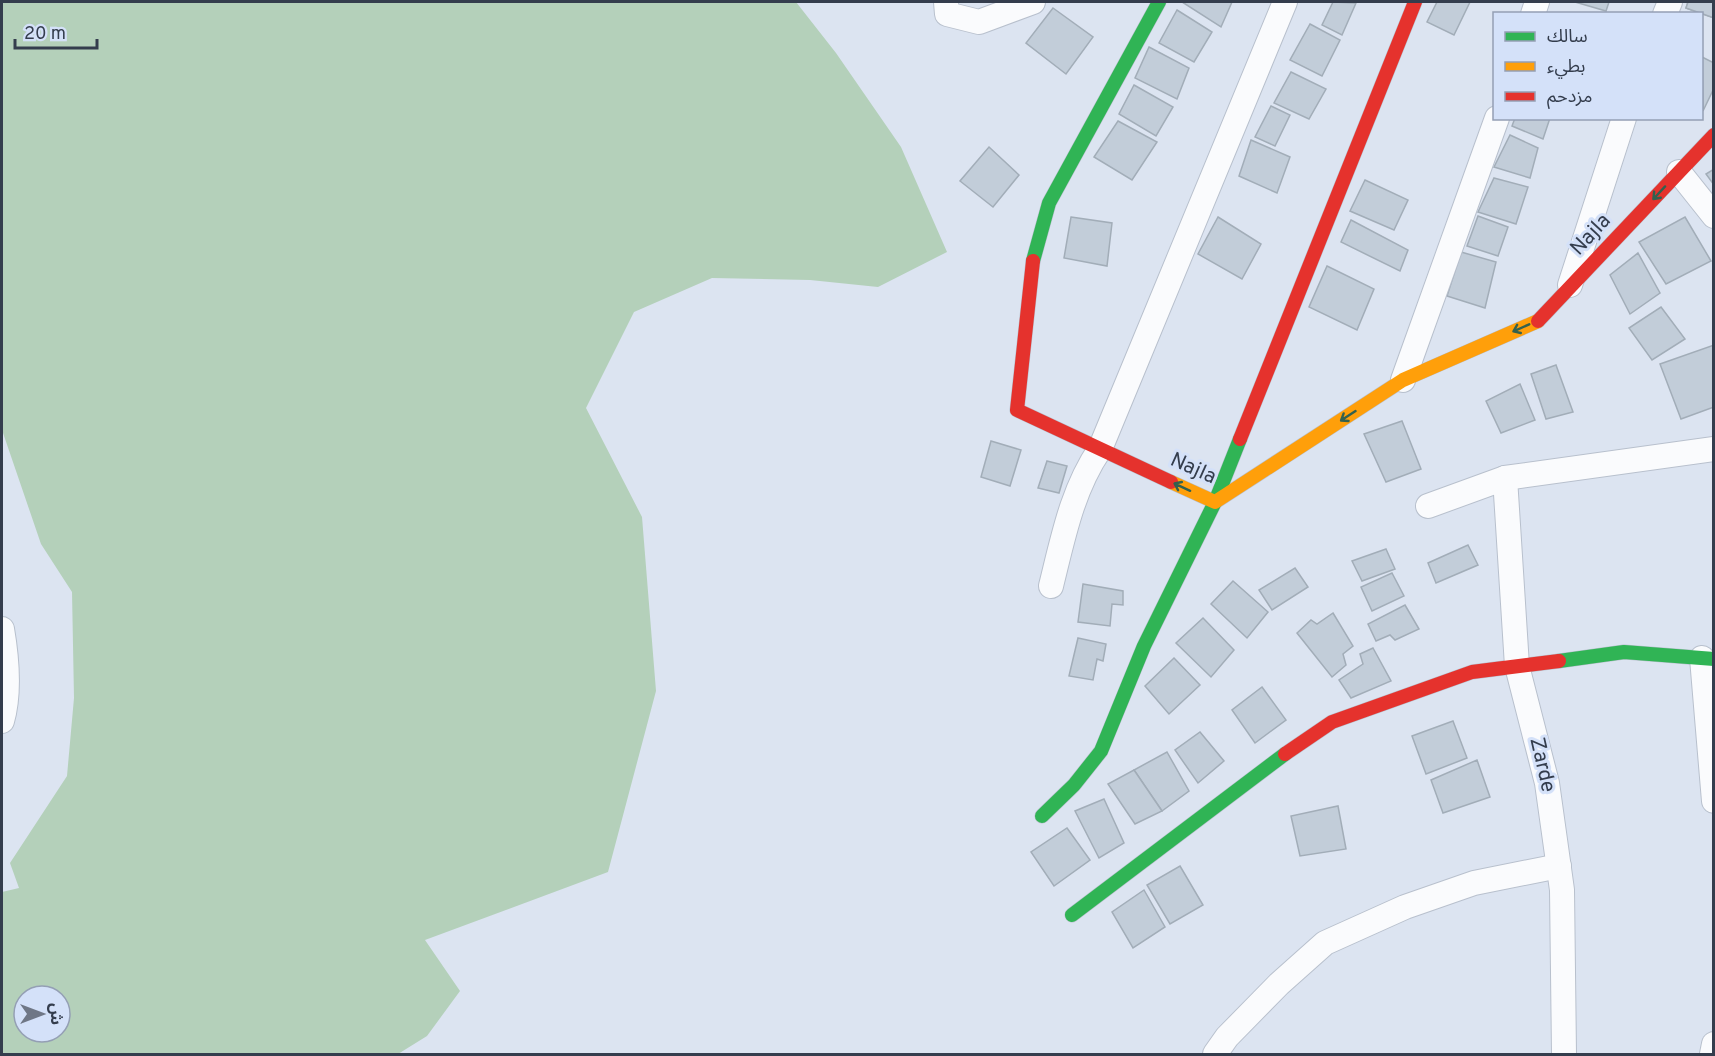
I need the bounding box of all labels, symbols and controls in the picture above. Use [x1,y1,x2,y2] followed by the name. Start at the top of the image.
[15,12,98,50] scale bar
[1493,12,1703,120] legend
[24,23,66,46] text: 20 m
[1547,26,1588,49] text: سالك
[1547,56,1585,79] text: بطيء
[1547,86,1592,109] text: مزدحم
[1652,185,1666,200] one-way arrow
[1565,208,1617,262] street label: Najla
[1513,323,1531,335] one-way arrow
[1340,410,1357,422] one-way arrow
[1166,447,1220,491] street label: Najla
[1173,481,1191,492] one-way arrow
[1523,735,1561,795] street label: Zarde
[12,984,72,1044] north arrow
[45,1003,65,1025] text: ش

